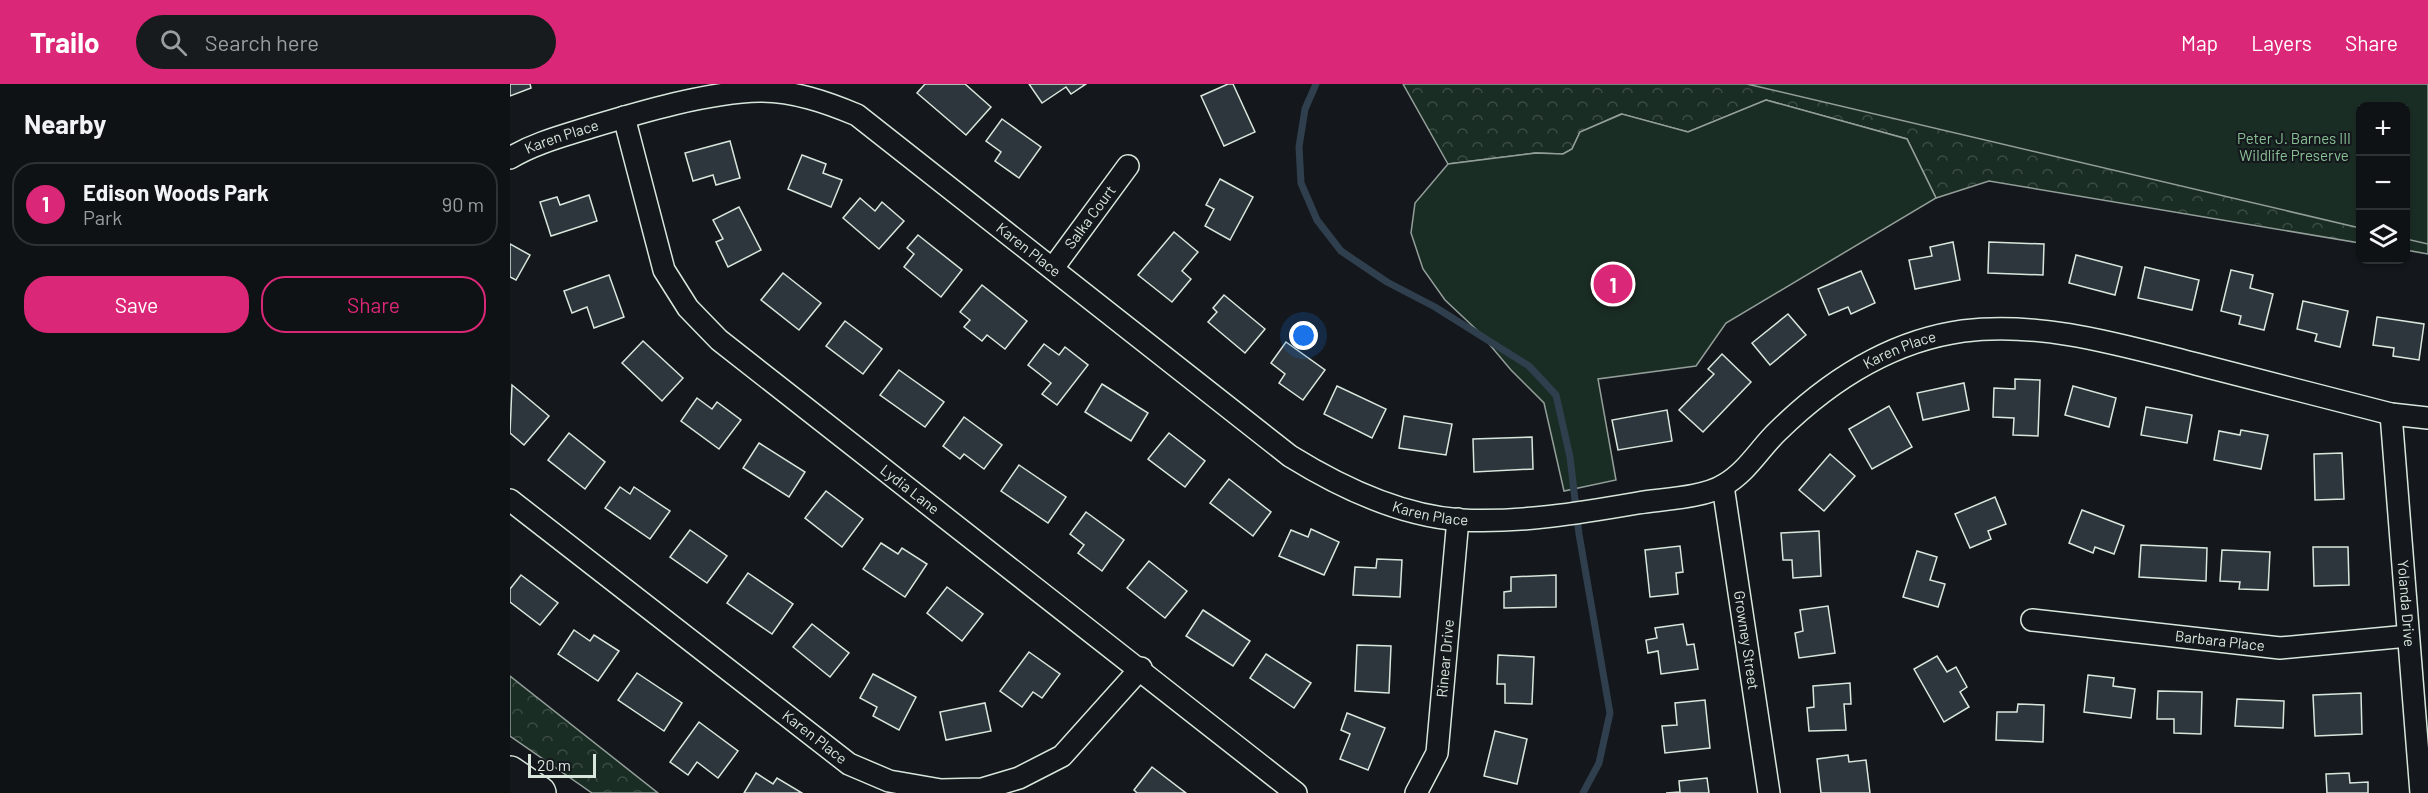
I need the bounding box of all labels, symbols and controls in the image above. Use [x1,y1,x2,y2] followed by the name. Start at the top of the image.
[136,15,556,69] search box
[30,25,100,59] text: Trailo
[157,26,190,59] icon: search
[205,29,319,55] text: Search here
[2181,30,2218,55] text: Map
[2251,30,2312,55] text: Layers
[2345,30,2398,55] text: Share
[2356,102,2410,264] map controls
[2356,102,2410,156] button: +
[24,108,106,139] text: Nearby
[521,115,601,157] street label: Karen Place
[2237,129,2351,164] park label: Peter J. Barnes III Wildlife Preserve
[2356,156,2410,210] button: −
[83,179,269,205] text: Edison Woods Park
[1060,181,1119,252] street label: Salka Court
[42,192,49,216] text: 1
[442,192,484,216] text: 90 m
[83,205,122,229] text: Park
[2356,210,2410,264] button: layers
[993,218,1065,280] street label: Karen Place
[1594,262,1632,306] pin: 1
[24,276,249,333] button: Save
[261,276,486,333] button: Share
[1289,321,1318,350] your location
[1860,327,1938,372] street label: Karen Place
[877,460,943,518] street label: Lydia Lane
[1390,496,1469,528] street label: Karen Place
[2395,559,2419,648] street label: Yolanda Drive
[1731,589,1763,691] street label: Growney Street
[1432,619,1457,698] street label: Rinear Drive
[2174,626,2266,654] street label: Barbara Place
[779,706,851,767] street label: Karen Place
[528,751,596,778] scale bar
[537,755,571,774] text: 20 m

